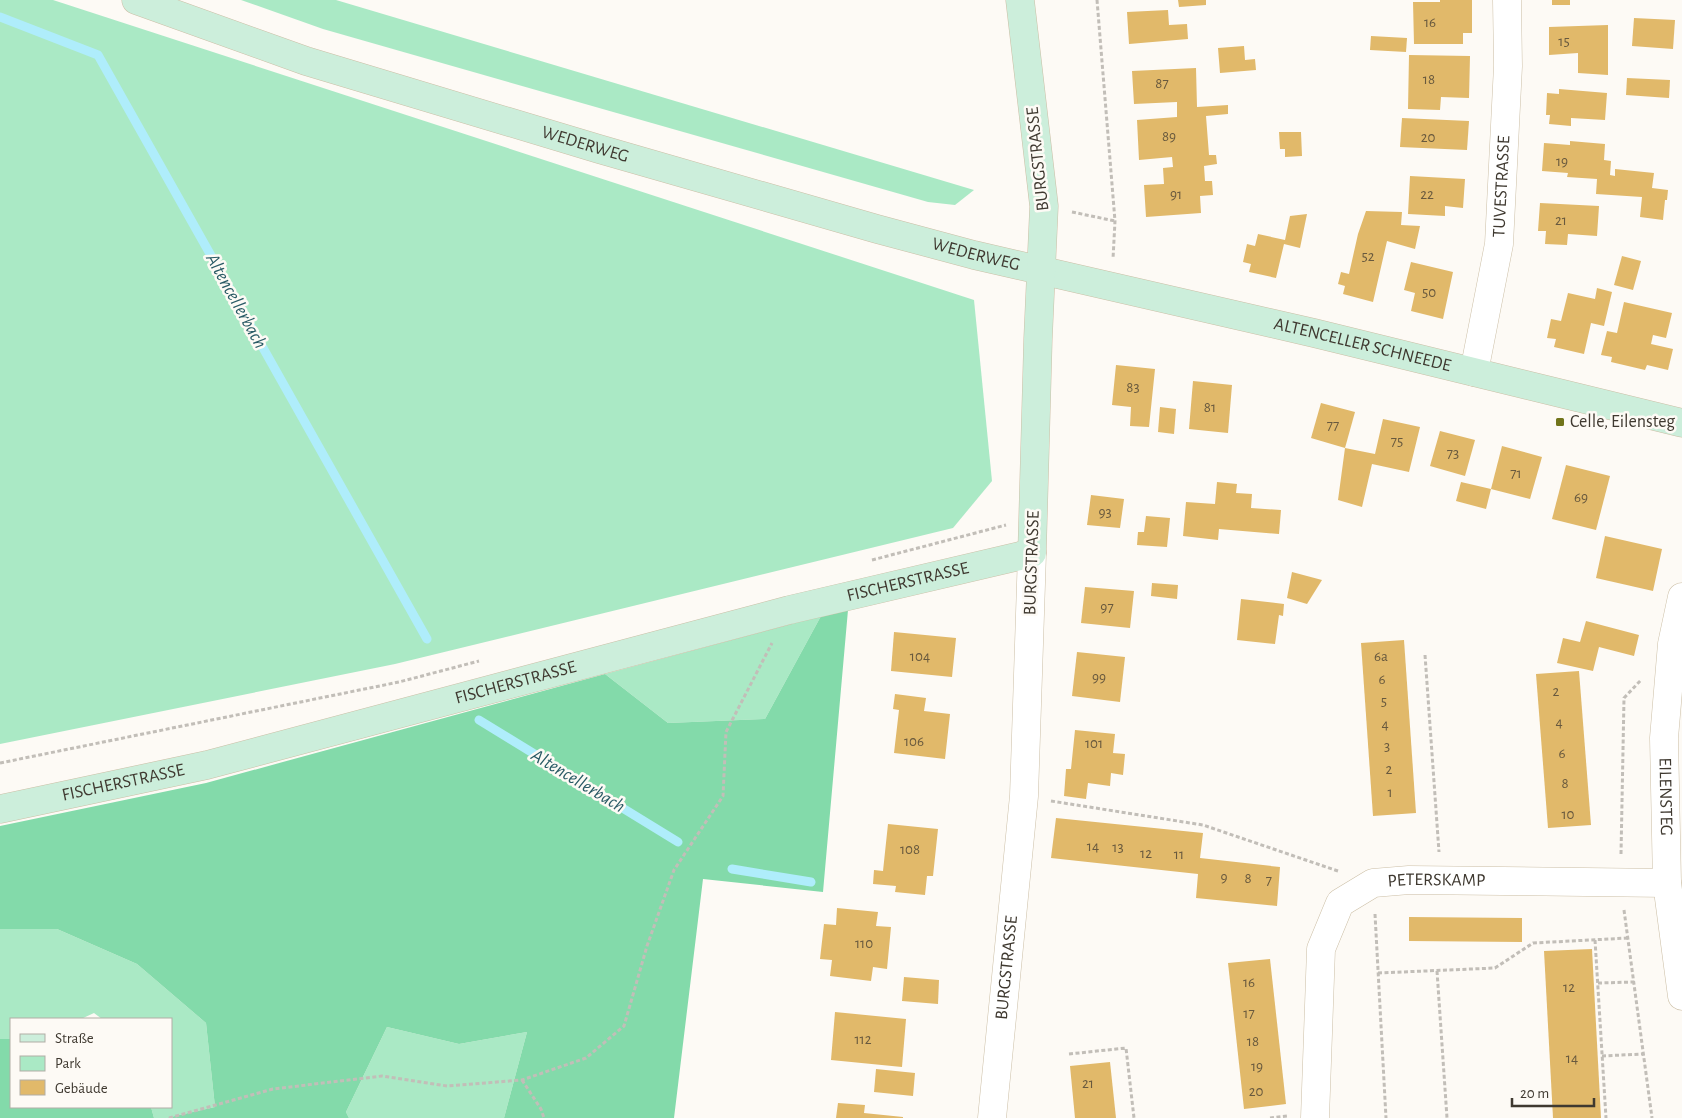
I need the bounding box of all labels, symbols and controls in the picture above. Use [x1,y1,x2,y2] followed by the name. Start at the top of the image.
[1424,15,1436,30] house number: 16
[1558,34,1570,49] house number: 15
[1423,72,1435,87] house number: 18
[1155,76,1169,91] house number: 87
[1024,106,1052,212] street label: BURGSTRASSE
[539,123,631,166] street label: WEDERWEG
[1162,129,1176,144] house number: 89
[1421,130,1435,145] house number: 20
[1490,135,1513,238] street label: TUVESTRASSE
[1556,154,1568,169] house number: 19
[1170,187,1182,202] house number: 91
[1420,187,1434,202] house number: 22
[1555,213,1567,228] house number: 21
[930,235,1022,274] street label: WEDERWEG
[202,249,270,352] water label: Altencellerbach
[1361,249,1375,264] house number: 52
[1422,285,1436,300] house number: 50
[1272,315,1453,375] street label: ALTENCELLER SCHNEEDE
[1126,380,1140,395] house number: 83
[1204,400,1216,415] house number: 81
[1570,413,1675,431] place label: Celle, Eilensteg
[1554,416,1566,428] marker: Celle, Eilensteg
[1327,418,1339,433] house number: 77
[1391,434,1403,449] house number: 75
[1447,446,1459,461] house number: 73
[1510,466,1522,481] house number: 71
[1574,490,1588,505] house number: 69
[1098,505,1112,520] house number: 93
[1021,510,1043,616] street label: BURGSTRASSE
[845,559,971,605] street label: FISCHERSTRASSE
[1100,600,1114,615] house number: 97
[910,649,930,664] house number: 104
[1374,649,1388,664] house number: 6a
[453,658,578,708] street label: FISCHERSTRASSE
[1092,670,1106,685] house number: 99
[1378,672,1386,687] house number: 6
[1553,684,1560,699] house number: 2
[1381,694,1387,709] house number: 5
[1555,715,1563,730] house number: 4
[1381,717,1389,732] house number: 4
[904,734,924,749] house number: 106
[1085,736,1103,751] house number: 101
[1384,739,1390,754] house number: 3
[527,745,628,816] water label: Altencellerbach
[1558,746,1566,761] house number: 6
[1655,757,1675,836] street label: EILENSTEG
[60,761,186,805] street label: FISCHERSTRASSE
[1386,762,1393,777] house number: 2
[1561,776,1569,791] house number: 8
[1387,785,1393,800] house number: 1
[1561,807,1575,822] house number: 10
[1087,839,1099,854] house number: 14
[1112,840,1124,855] house number: 13
[900,842,920,857] house number: 108
[1140,846,1152,861] house number: 12
[1174,847,1184,862] house number: 11
[1220,870,1228,885] house number: 9
[1244,871,1252,886] house number: 8
[1387,871,1485,891] street label: PETERSKAMP
[1266,873,1272,888] house number: 7
[993,914,1021,1021] street label: BURGSTRASSE
[855,936,873,951] house number: 110
[1243,975,1255,990] house number: 16
[1563,980,1575,995] house number: 12
[1243,1006,1255,1021] house number: 17
[10,1018,172,1108] legend
[55,1031,94,1046] text: Straße
[854,1032,872,1047] house number: 112
[1247,1034,1259,1049] house number: 18
[1566,1051,1578,1066] house number: 14
[55,1056,81,1071] text: Park
[1251,1059,1263,1074] house number: 19
[1082,1076,1094,1091] house number: 21
[1512,1076,1594,1108] scale bar
[55,1081,108,1096] text: Gebäude
[1249,1084,1263,1099] house number: 20
[1520,1086,1549,1101] text: 20 m

